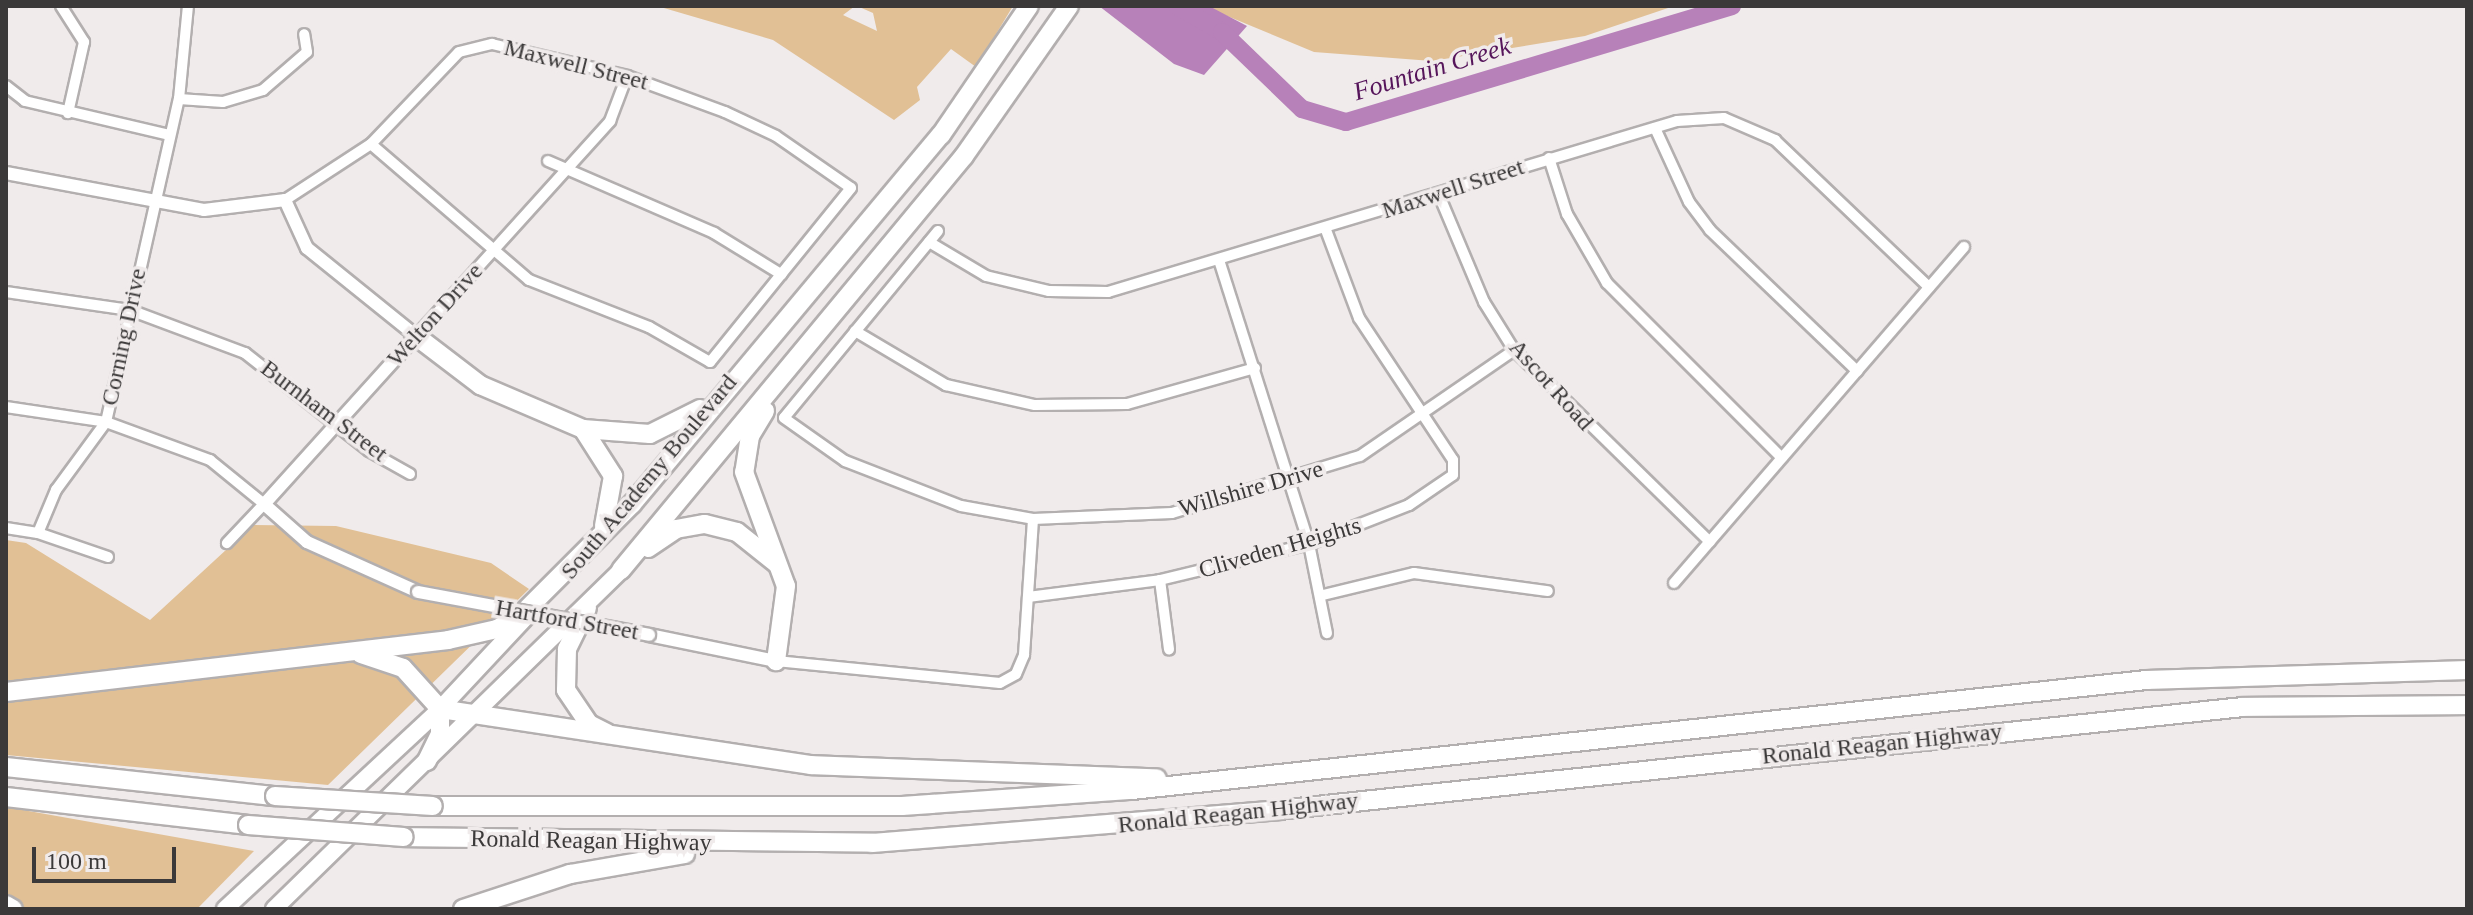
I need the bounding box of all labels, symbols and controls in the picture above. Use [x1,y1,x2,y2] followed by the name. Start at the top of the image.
[1350,30,1514,108] water label: Fountain Creek
[501,33,651,97] street label: Maxwell Street
[1379,153,1527,225] street label: Maxwell Street
[381,257,489,373] street label: Welton Drive
[95,266,153,408] street label: Corning Drive
[1503,334,1599,436] street label: Ascot Road
[255,354,393,468] street label: Burnham Street
[554,368,744,586] street label: South Academy Boulevard
[1175,455,1327,523] street label: Willshire Drive
[1196,511,1364,585] street label: Cliveden Heights
[493,593,641,647] street label: Hartford Street
[1761,717,2003,771] street label: Ronald Reagan Highway
[1117,786,1359,840] street label: Ronald Reagan Highway
[470,824,712,858] street label: Ronald Reagan Highway
[36,831,180,881] scale bar
[46,848,107,874] text: 100 m

